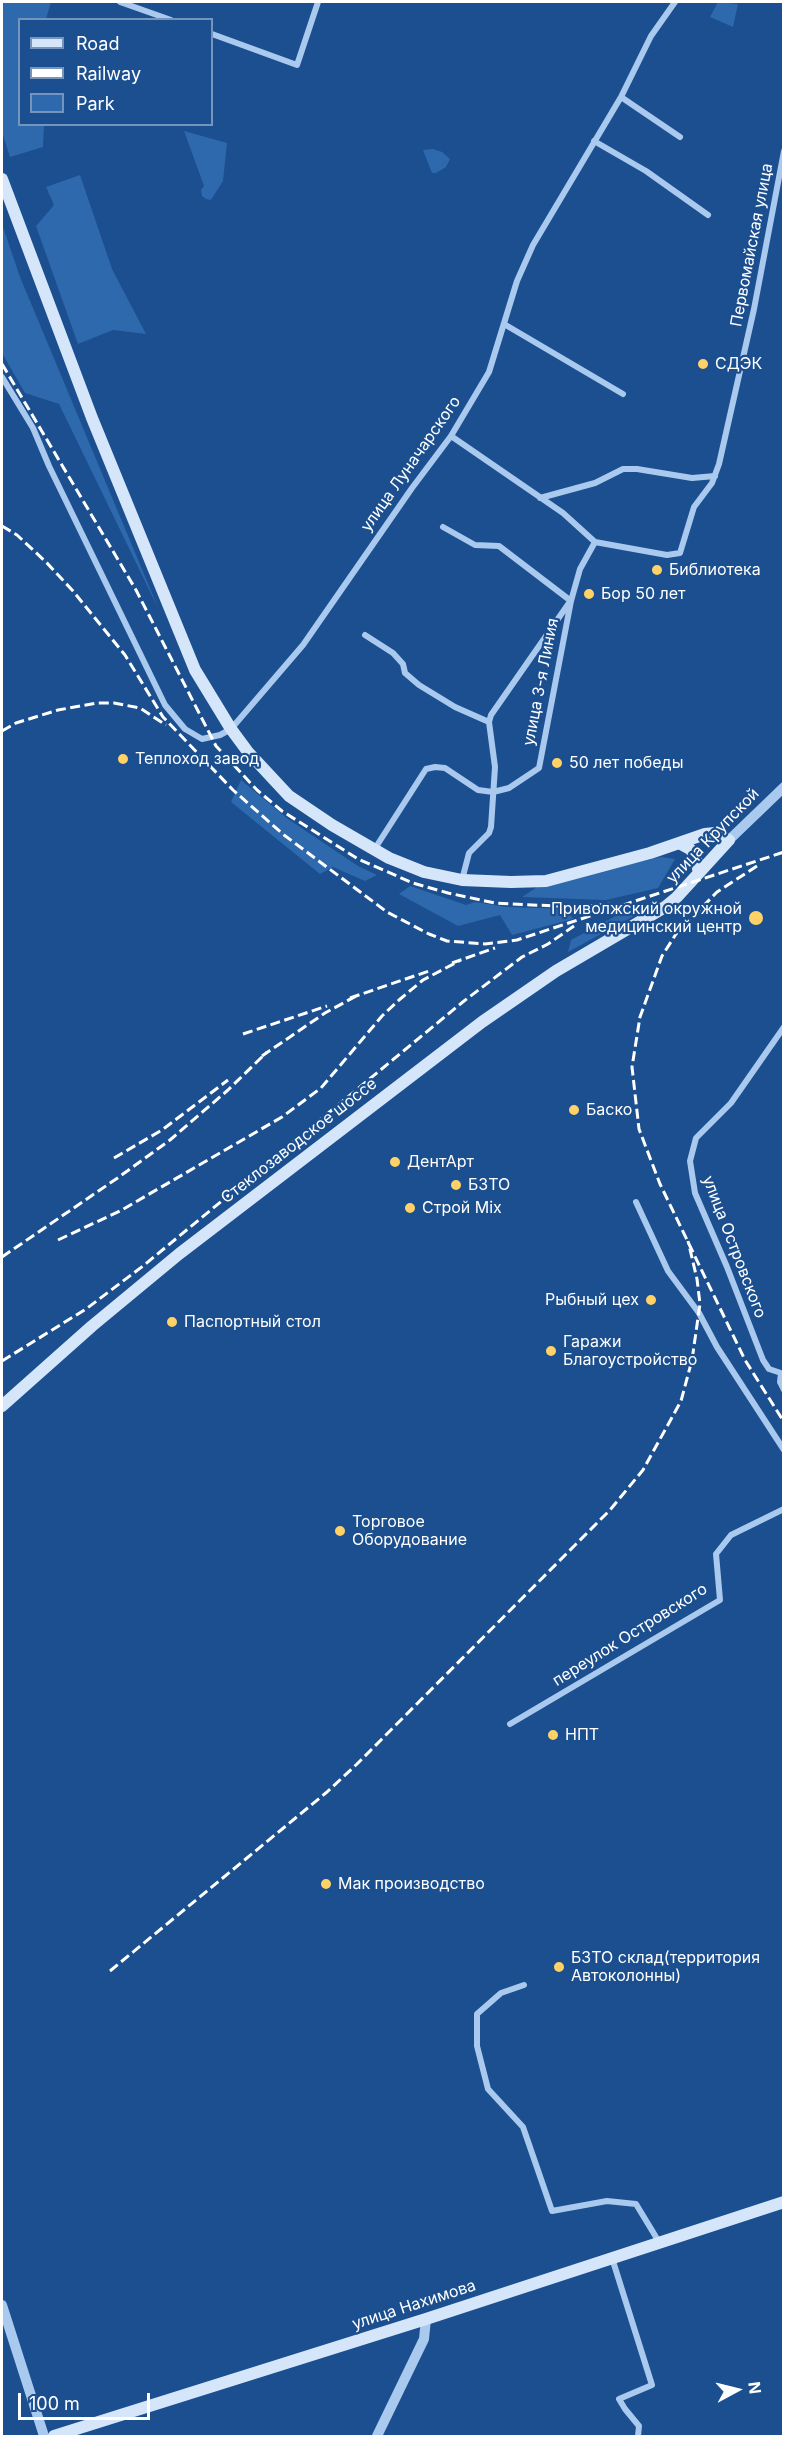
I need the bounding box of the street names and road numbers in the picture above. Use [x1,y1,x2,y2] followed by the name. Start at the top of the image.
[727,162,777,328] street label: Первомайская улица
[357,393,465,535] street label: улица Луначарского
[519,616,563,748] street label: улица 3-я Линия
[663,784,763,888] street label: улица Крупской
[217,1074,381,1208] street label: Стеклозаводское шоссе
[698,1173,770,1321] street label: улица Островского
[549,1580,711,1690] street label: переулок Островского
[350,2276,478,2334] street label: улица Нахимова

